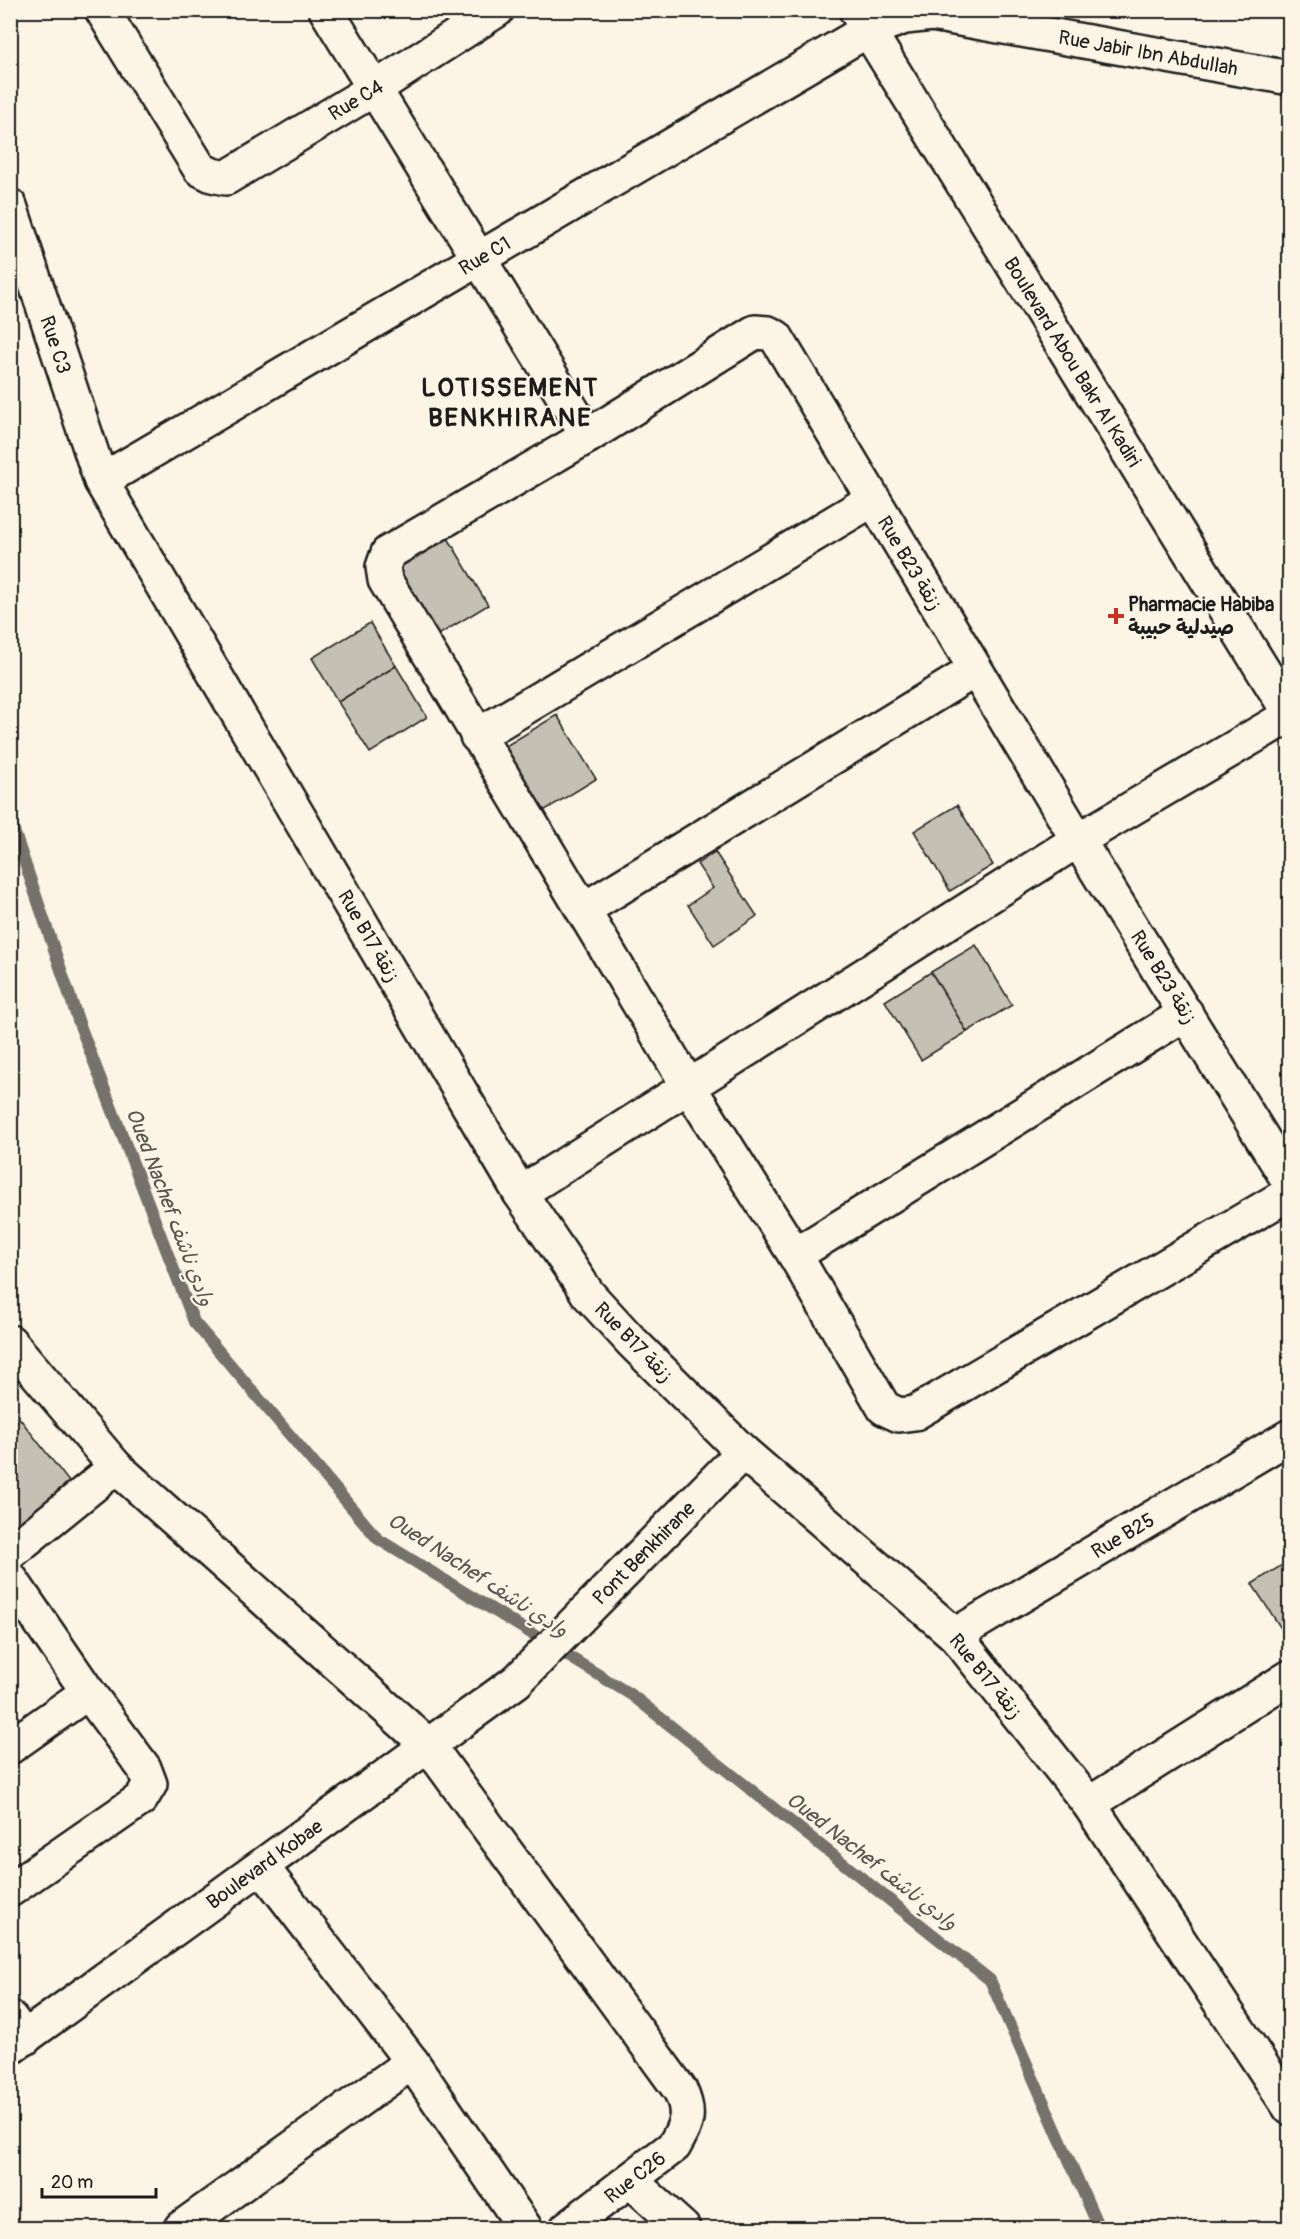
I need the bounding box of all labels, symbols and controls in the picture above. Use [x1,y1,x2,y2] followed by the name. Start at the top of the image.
[1056,25,1240,81] street label: Rue Jabir Ibn Abdullah
[324,74,389,126] street label: Rue C4
[454,231,515,281] street label: Rue C1
[998,253,1146,472] street label: Boulevard Abou Bakr Al Kadiri
[34,313,77,377] street label: Rue C3
[421,372,599,434] district label: LOTISSEMENT BENKHIRANE
[872,511,948,615] street label: Rue B23 زنقة
[1128,592,1274,640] place label: Pharmacie Habiba صيدلية حبيبة
[1109,609,1123,623] marker: Pharmacie Habiba صيدلية حبيبة
[332,886,405,987] street label: Rue B17 زنقة
[1125,926,1202,1029] street label: Rue B23 زنقة
[118,1104,220,1311] water label: Oued Nachef وادي ناشف
[589,1297,678,1388] street label: Rue B17 زنقة
[587,1496,701,1610] street label: Pont Benkhirane
[382,1507,573,1645] water label: Oued Nachef وادي ناشف
[1087,1507,1159,1564] street label: Rue B25
[944,1629,1028,1724] street label: Rue B17 زنقة
[780,1786,963,1938] water label: Oued Nachef وادي ناشف
[201,1814,328,1915] street label: Boulevard Kobae
[600,2146,671,2209] street label: Rue C26
[42,2161,156,2199] scale bar
[51,2171,93,2194] text: 20 m

